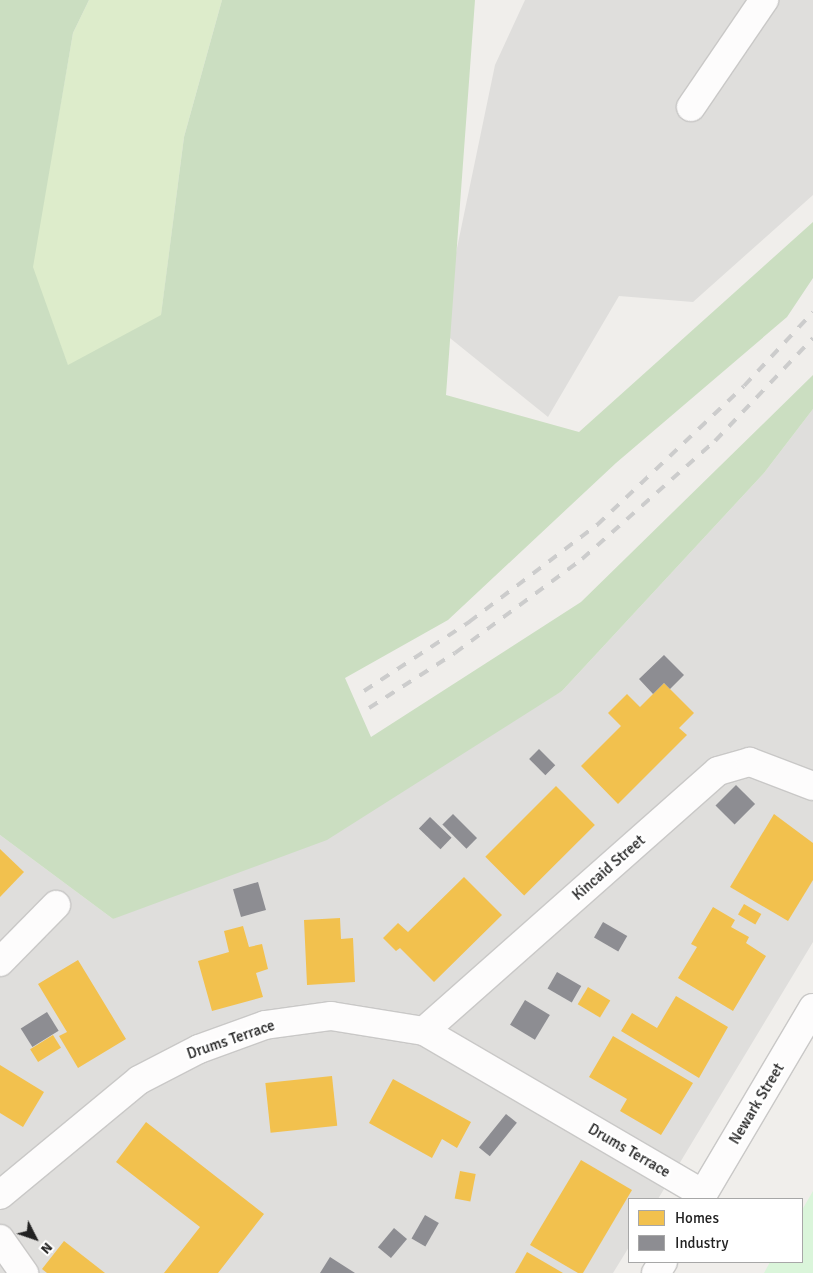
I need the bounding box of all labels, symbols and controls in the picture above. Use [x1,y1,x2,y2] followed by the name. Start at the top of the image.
[569,832,649,904] street label: Kincaid Street
[185,1017,277,1063] street label: Drums Terrace
[726,1060,788,1148] street label: Newark Street
[585,1120,673,1182] street label: Drums Terrace
[628,1198,803,1263] legend
[675,1209,719,1227] text: Homes
[10,1213,60,1263] north arrow
[675,1234,728,1252] text: Industry
[37,1239,56,1257] text: N

